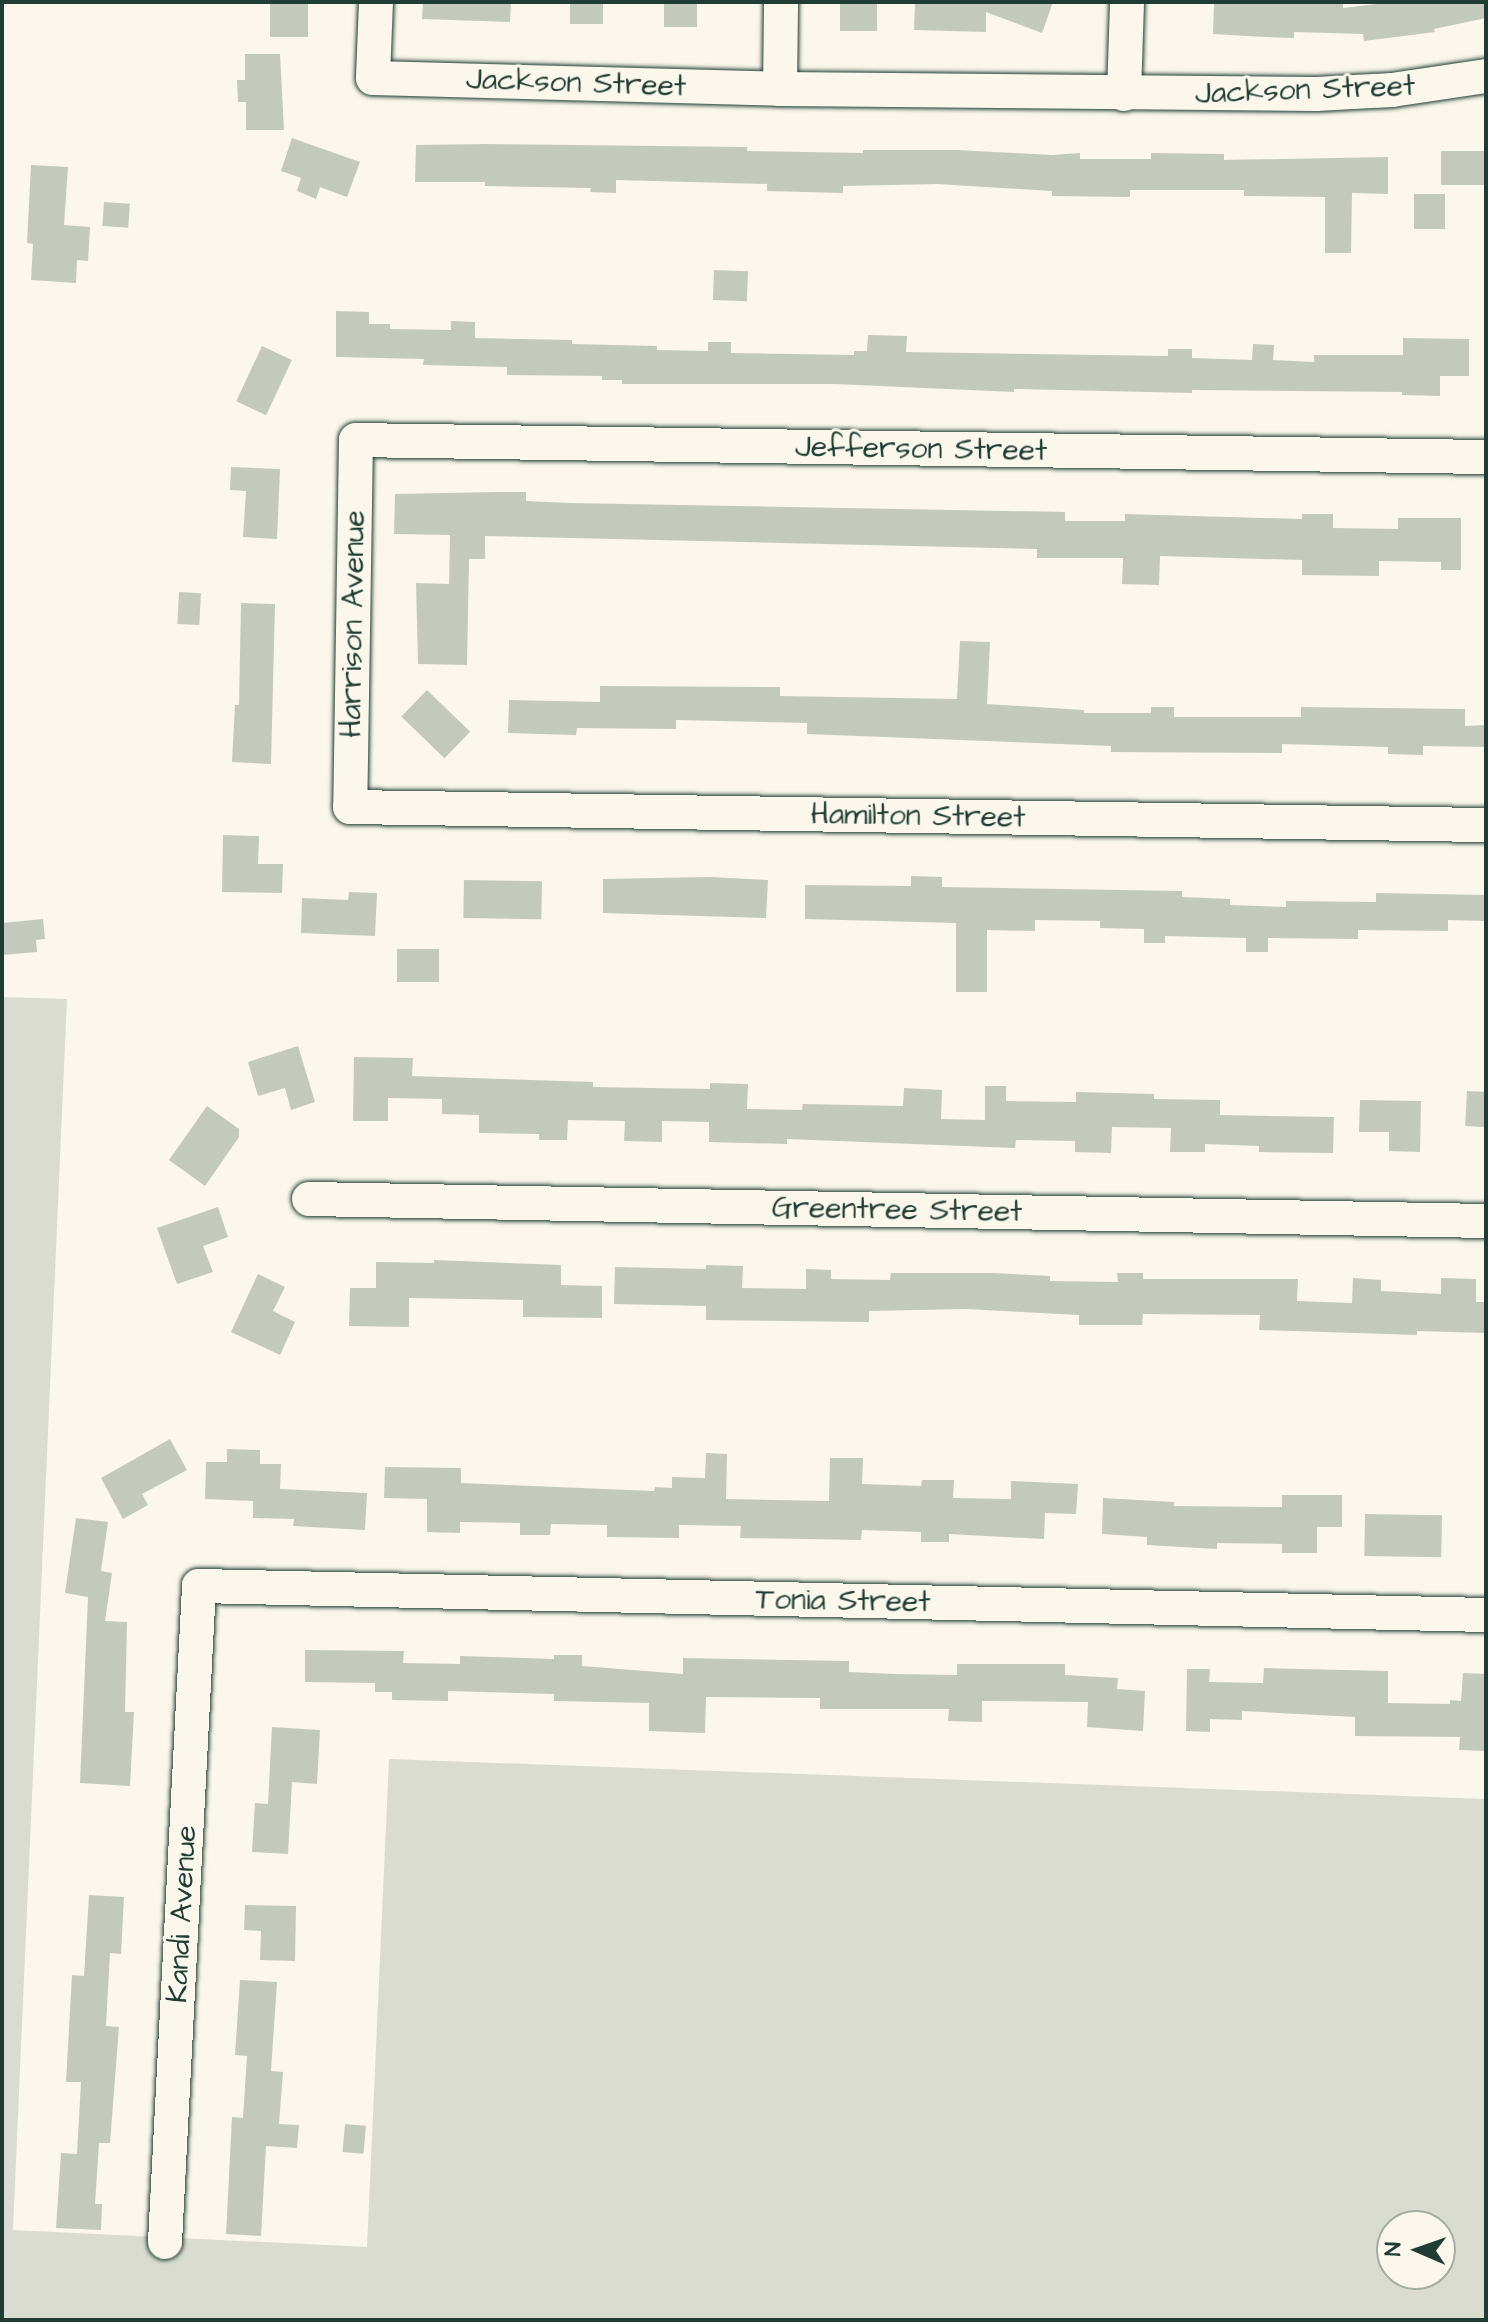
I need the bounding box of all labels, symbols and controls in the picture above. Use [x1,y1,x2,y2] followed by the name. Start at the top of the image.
[465,61,687,105] street label: Jackson Street
[1194,68,1416,112] street label: Jackson Street
[795,429,1047,469] street label: Jefferson Street
[333,510,373,738] street label: Harrison Avenue
[810,796,1026,836] street label: Hamilton Street
[771,1190,1023,1230] street label: Greentree Street
[755,1581,931,1621] street label: Tonia Street
[159,1824,205,2004] street label: Kandi Avenue
[1376,2210,1456,2290] north arrow
[1378,2242,1409,2257] text: N

